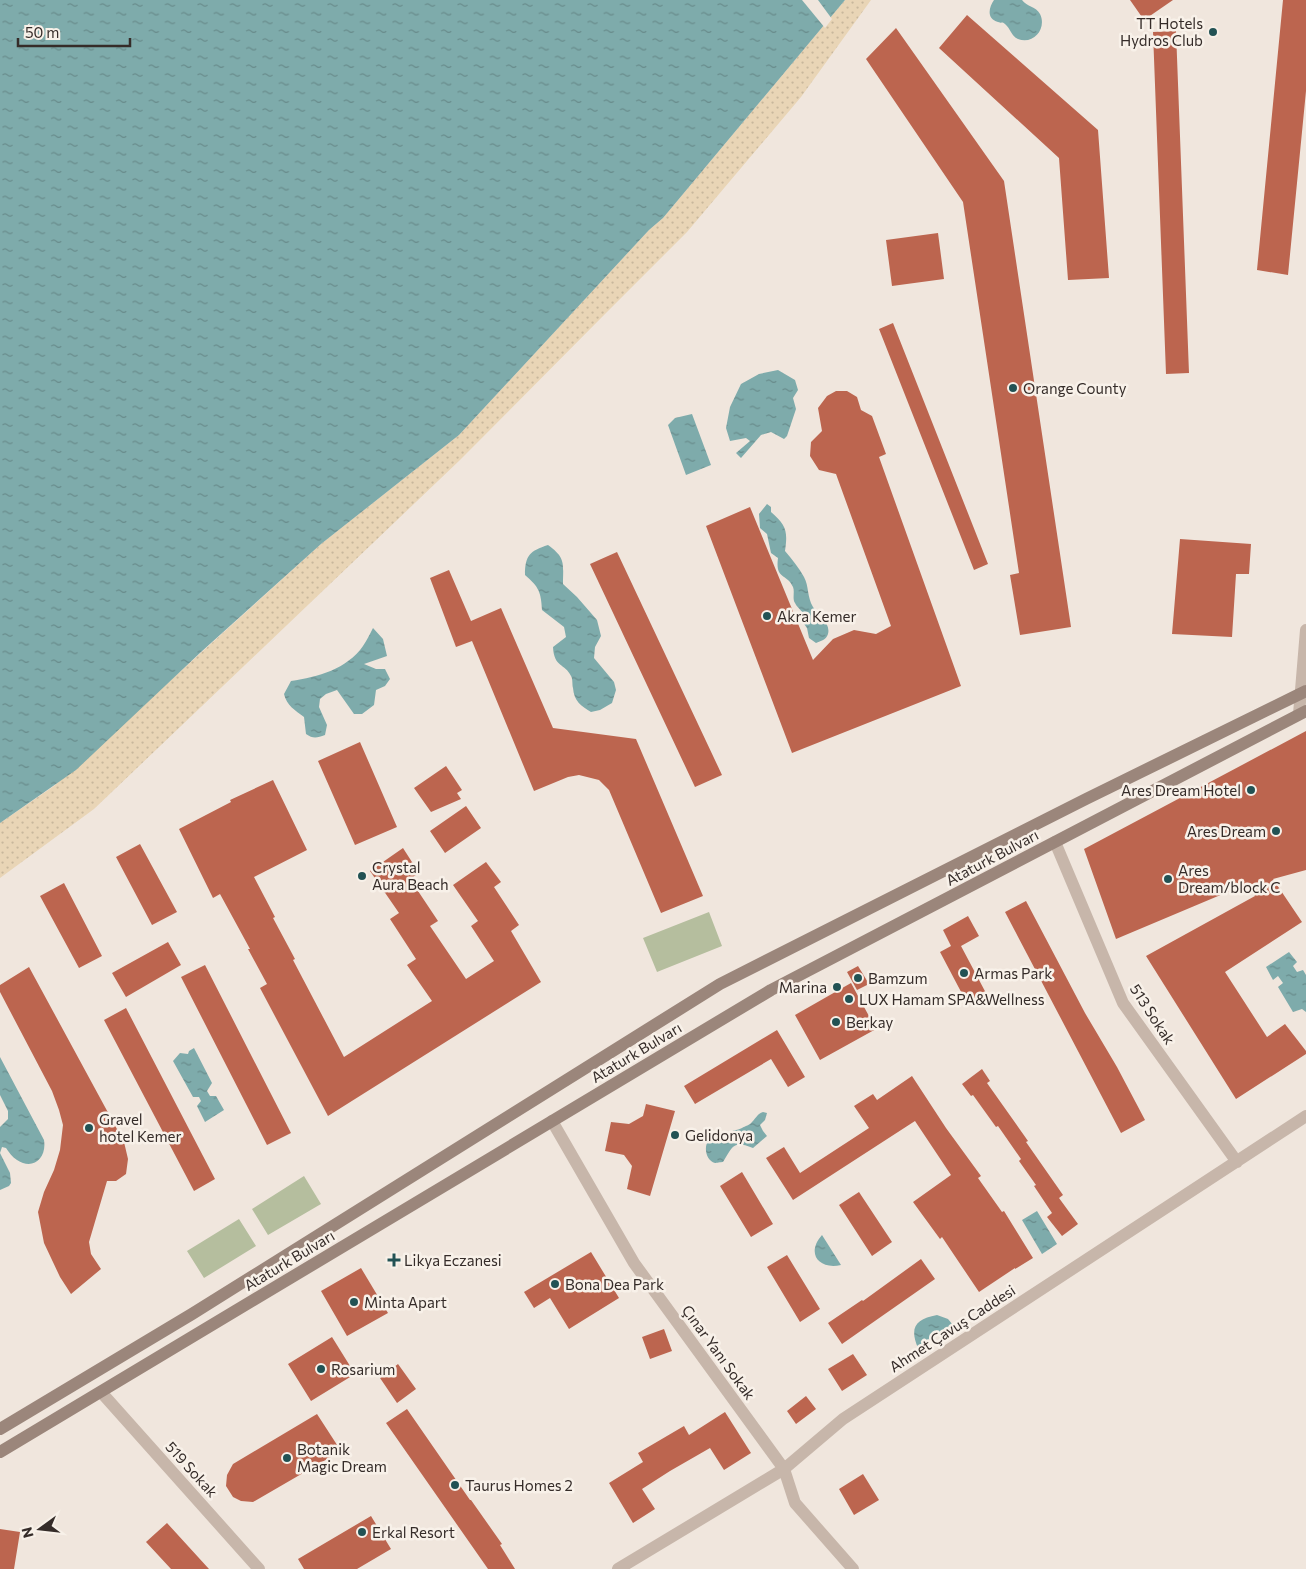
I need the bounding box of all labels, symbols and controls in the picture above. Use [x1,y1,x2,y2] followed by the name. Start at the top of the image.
[1120,14,1203,49] place label: TT Hotels Hydros Club
[18,15,130,47] scale bar
[25,23,59,41] text: 50 m
[1207,26,1219,38] marker: TT Hotels Hydros Club
[1023,379,1127,397] place label: Orange County
[1007,382,1019,394] marker: Orange County
[777,607,856,625] place label: Akra Kemer
[761,610,773,622] marker: Akra Kemer
[1121,781,1241,799] place label: Ares Dream Hotel
[1245,784,1257,796] marker: Ares Dream Hotel
[1187,822,1266,840] place label: Ares Dream
[943,825,1041,889] street label: Ataturk Bulvarı
[1270,825,1282,837] marker: Ares Dream
[372,858,449,893] place label: Crystal Aura Beach
[1178,861,1281,896] place label: Ares Dream/block C
[356,870,368,882] marker: Crystal Aura Beach
[1162,873,1174,885] marker: Ares Dream/block C
[974,964,1052,982] place label: Armas Park
[958,967,970,979] marker: Armas Park
[868,969,928,987] place label: Bamzum
[852,972,864,984] marker: Bamzum
[779,978,827,996] place label: Marina
[1127,980,1179,1048] street label: 513 Sokak
[831,981,843,993] marker: Marina
[859,990,1045,1008] place label: LUX Hamam SPA&Wellness
[843,993,855,1005] marker: LUX Hamam SPA&Wellness
[846,1013,893,1031] place label: Berkay
[830,1016,842,1028] marker: Berkay
[587,1018,685,1086] street label: Ataturk Bulvarı
[99,1110,182,1145] place label: Gravel hotel Kemer
[83,1122,95,1134] marker: Gravel hotel Kemer
[685,1126,753,1144] place label: Gelidonya
[669,1129,681,1141] marker: Gelidonya
[240,1226,338,1294] street label: Ataturk Bulvarı
[404,1251,502,1269] place label: Likya Eczanesi
[388,1254,400,1266] marker: Likya Eczanesi
[565,1275,664,1293] place label: Bona Dea Park
[549,1278,561,1290] marker: Bona Dea Park
[886,1281,1018,1375] street label: Ahmet Çavuş Caddesi
[364,1293,447,1311] place label: Minta Apart
[348,1296,360,1308] marker: Minta Apart
[679,1301,759,1403] street label: Çınar Yanı Sokak
[331,1360,395,1378] place label: Rosarium
[315,1363,327,1375] marker: Rosarium
[162,1437,222,1501] street label: 519 Sokak
[297,1440,387,1475] place label: Botanik Magic Dream
[281,1452,293,1464] marker: Botanik Magic Dream
[465,1476,573,1494] place label: Taurus Homes 2
[449,1479,461,1491] marker: Taurus Homes 2
[15,1504,65,1554] north arrow
[372,1523,455,1541] place label: Erkal Resort
[17,1525,37,1540] text: N
[356,1526,368,1538] marker: Erkal Resort

